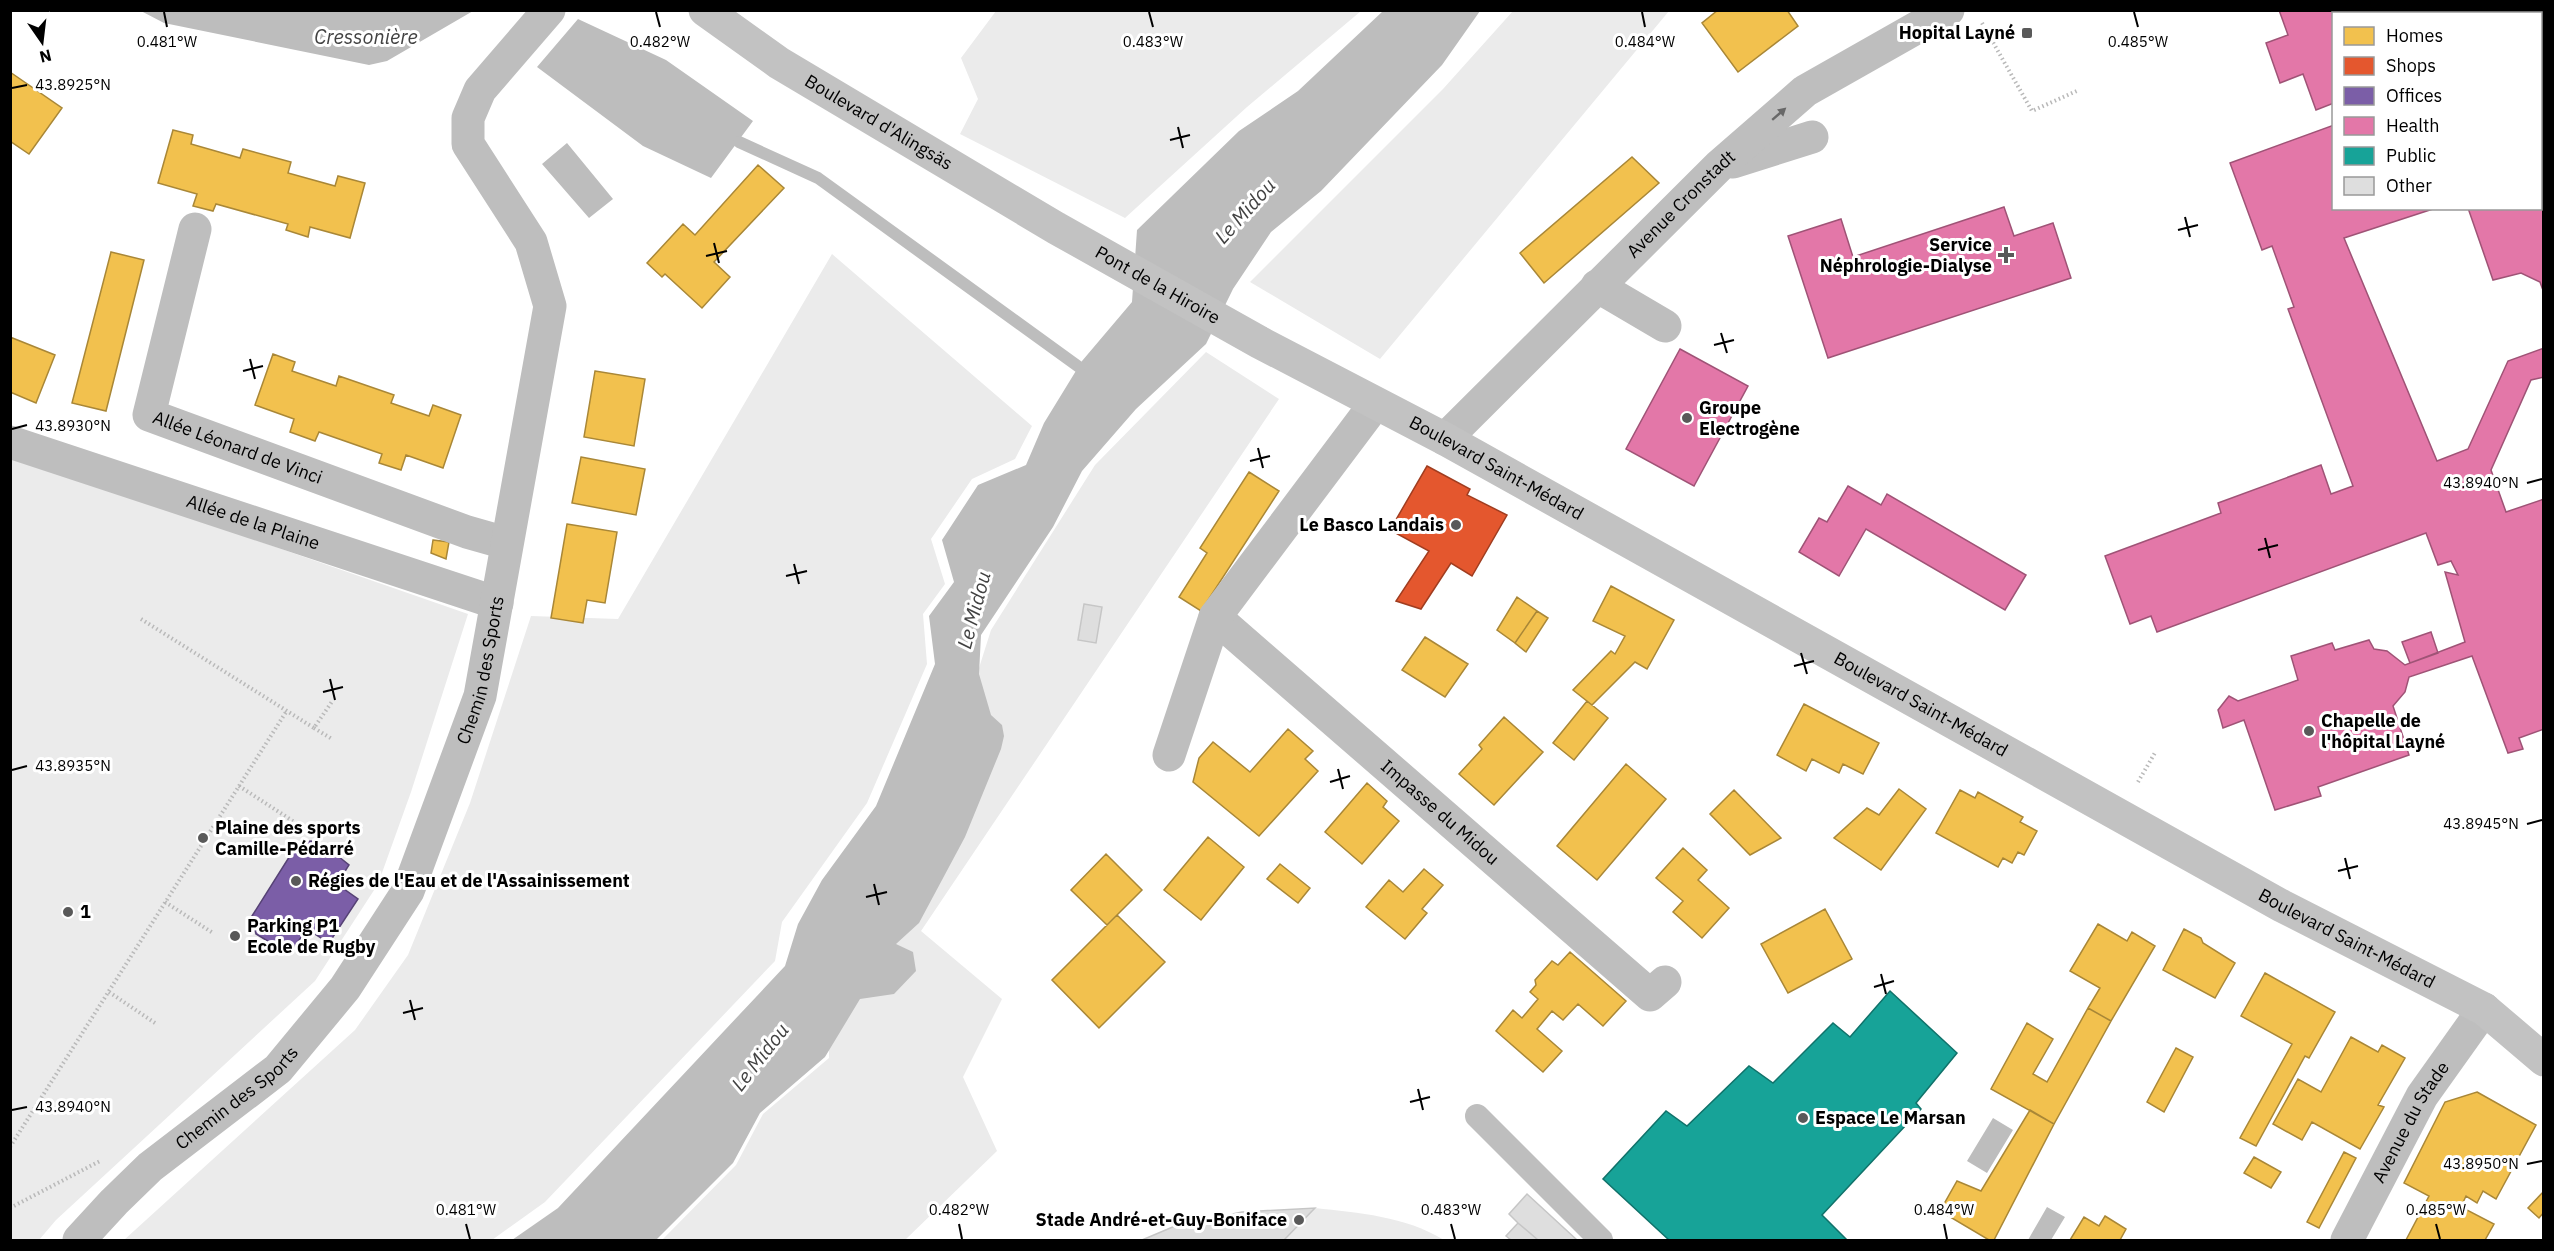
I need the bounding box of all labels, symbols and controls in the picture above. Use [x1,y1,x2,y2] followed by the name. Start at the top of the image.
[12,12,72,72] north arrow
[2332,12,2542,210] legend
[1899,21,2015,44] place label: Hopital Layné
[314,23,418,50] water label: Cressonière
[2386,24,2443,47] text: Homes
[2020,26,2034,40] marker: Hopital Layné
[137,32,198,51] text: 0.481°W
[630,32,691,51] text: 0.482°W
[1123,32,1184,51] text: 0.483°W
[1615,32,1676,51] text: 0.484°W
[2108,32,2169,51] text: 0.485°W
[38,45,54,68] text: N
[2386,54,2436,77] text: Shops
[801,69,957,175] street label: Boulevard d'Alingsäs
[35,75,111,94] text: 43.8925°N
[2386,84,2442,107] text: Offices
[1771,108,1786,121] one-way arrow
[2386,114,2440,137] text: Health
[2386,144,2436,167] text: Public
[1621,145,1740,263] street label: Avenue Cronstadt
[1208,172,1281,249] water label: Le Midou
[2386,174,2432,197] text: Other
[1820,233,1992,277] place label: Service Néphrologie-Dialyse
[1091,240,1224,329] street label: Pont de la Hiroire
[1997,246,2015,264] marker: Service Néphrologie-Dialyse
[1699,396,1800,440] place label: Groupe Electrogène
[150,405,326,489] street label: Allée Léonard de Vinci
[1405,410,1588,525] street label: Boulevard Saint-Médard
[1680,411,1694,425] marker: Groupe Electrogène
[35,416,111,435] text: 43.8930°N
[2443,473,2519,492] text: 43.8940°N
[184,489,323,555] street label: Allée de la Plaine
[1299,513,1444,536] place label: Le Basco Landais
[1449,518,1463,532] marker: Le Basco Landais
[950,568,997,652] water label: Le Midou
[451,594,509,747] street label: Chemin des Sports
[1830,646,2012,762] street label: Boulevard Saint-Médard
[2321,709,2445,753] place label: Chapelle de l'hôpital Layné
[2302,724,2316,738] marker: Chapelle de l'hôpital Layné
[1376,754,1504,870] street label: Impasse du Midou
[35,756,111,775] text: 43.8935°N
[2443,814,2519,833] text: 43.8945°N
[215,816,361,860] place label: Plaine des sports Camille-Pédarré
[196,831,210,845] marker: Plaine des sports Camille-Pédarré
[308,869,630,892] place label: Régies de l'Eau et de l'Assainissement
[289,874,303,888] marker: Régies de l'Eau et de l'Assainissement
[2254,883,2439,993] street label: Boulevard Saint-Médard
[80,900,91,923] place label: 1
[61,905,75,919] marker: 1
[247,914,376,958] place label: Parking P1 Ecole de Rugby
[228,929,242,943] marker: Parking P1 Ecole de Rugby
[725,1017,795,1096] water label: Le Midou
[171,1041,303,1154] street label: Chemin des Sports
[2367,1057,2454,1187] street label: Avenue du Stade
[35,1097,111,1116] text: 43.8940°N
[1815,1106,1966,1129] place label: Espace Le Marsan
[1796,1111,1810,1125] marker: Espace Le Marsan
[2443,1154,2519,1173] text: 43.8950°N
[436,1200,497,1219] text: 0.481°W
[929,1200,990,1219] text: 0.482°W
[1421,1200,1482,1219] text: 0.483°W
[1914,1200,1975,1219] text: 0.484°W
[2406,1200,2467,1219] text: 0.485°W
[1036,1208,1287,1231] place label: Stade André-et-Guy-Boniface
[1292,1213,1306,1227] marker: Stade André-et-Guy-Boniface

